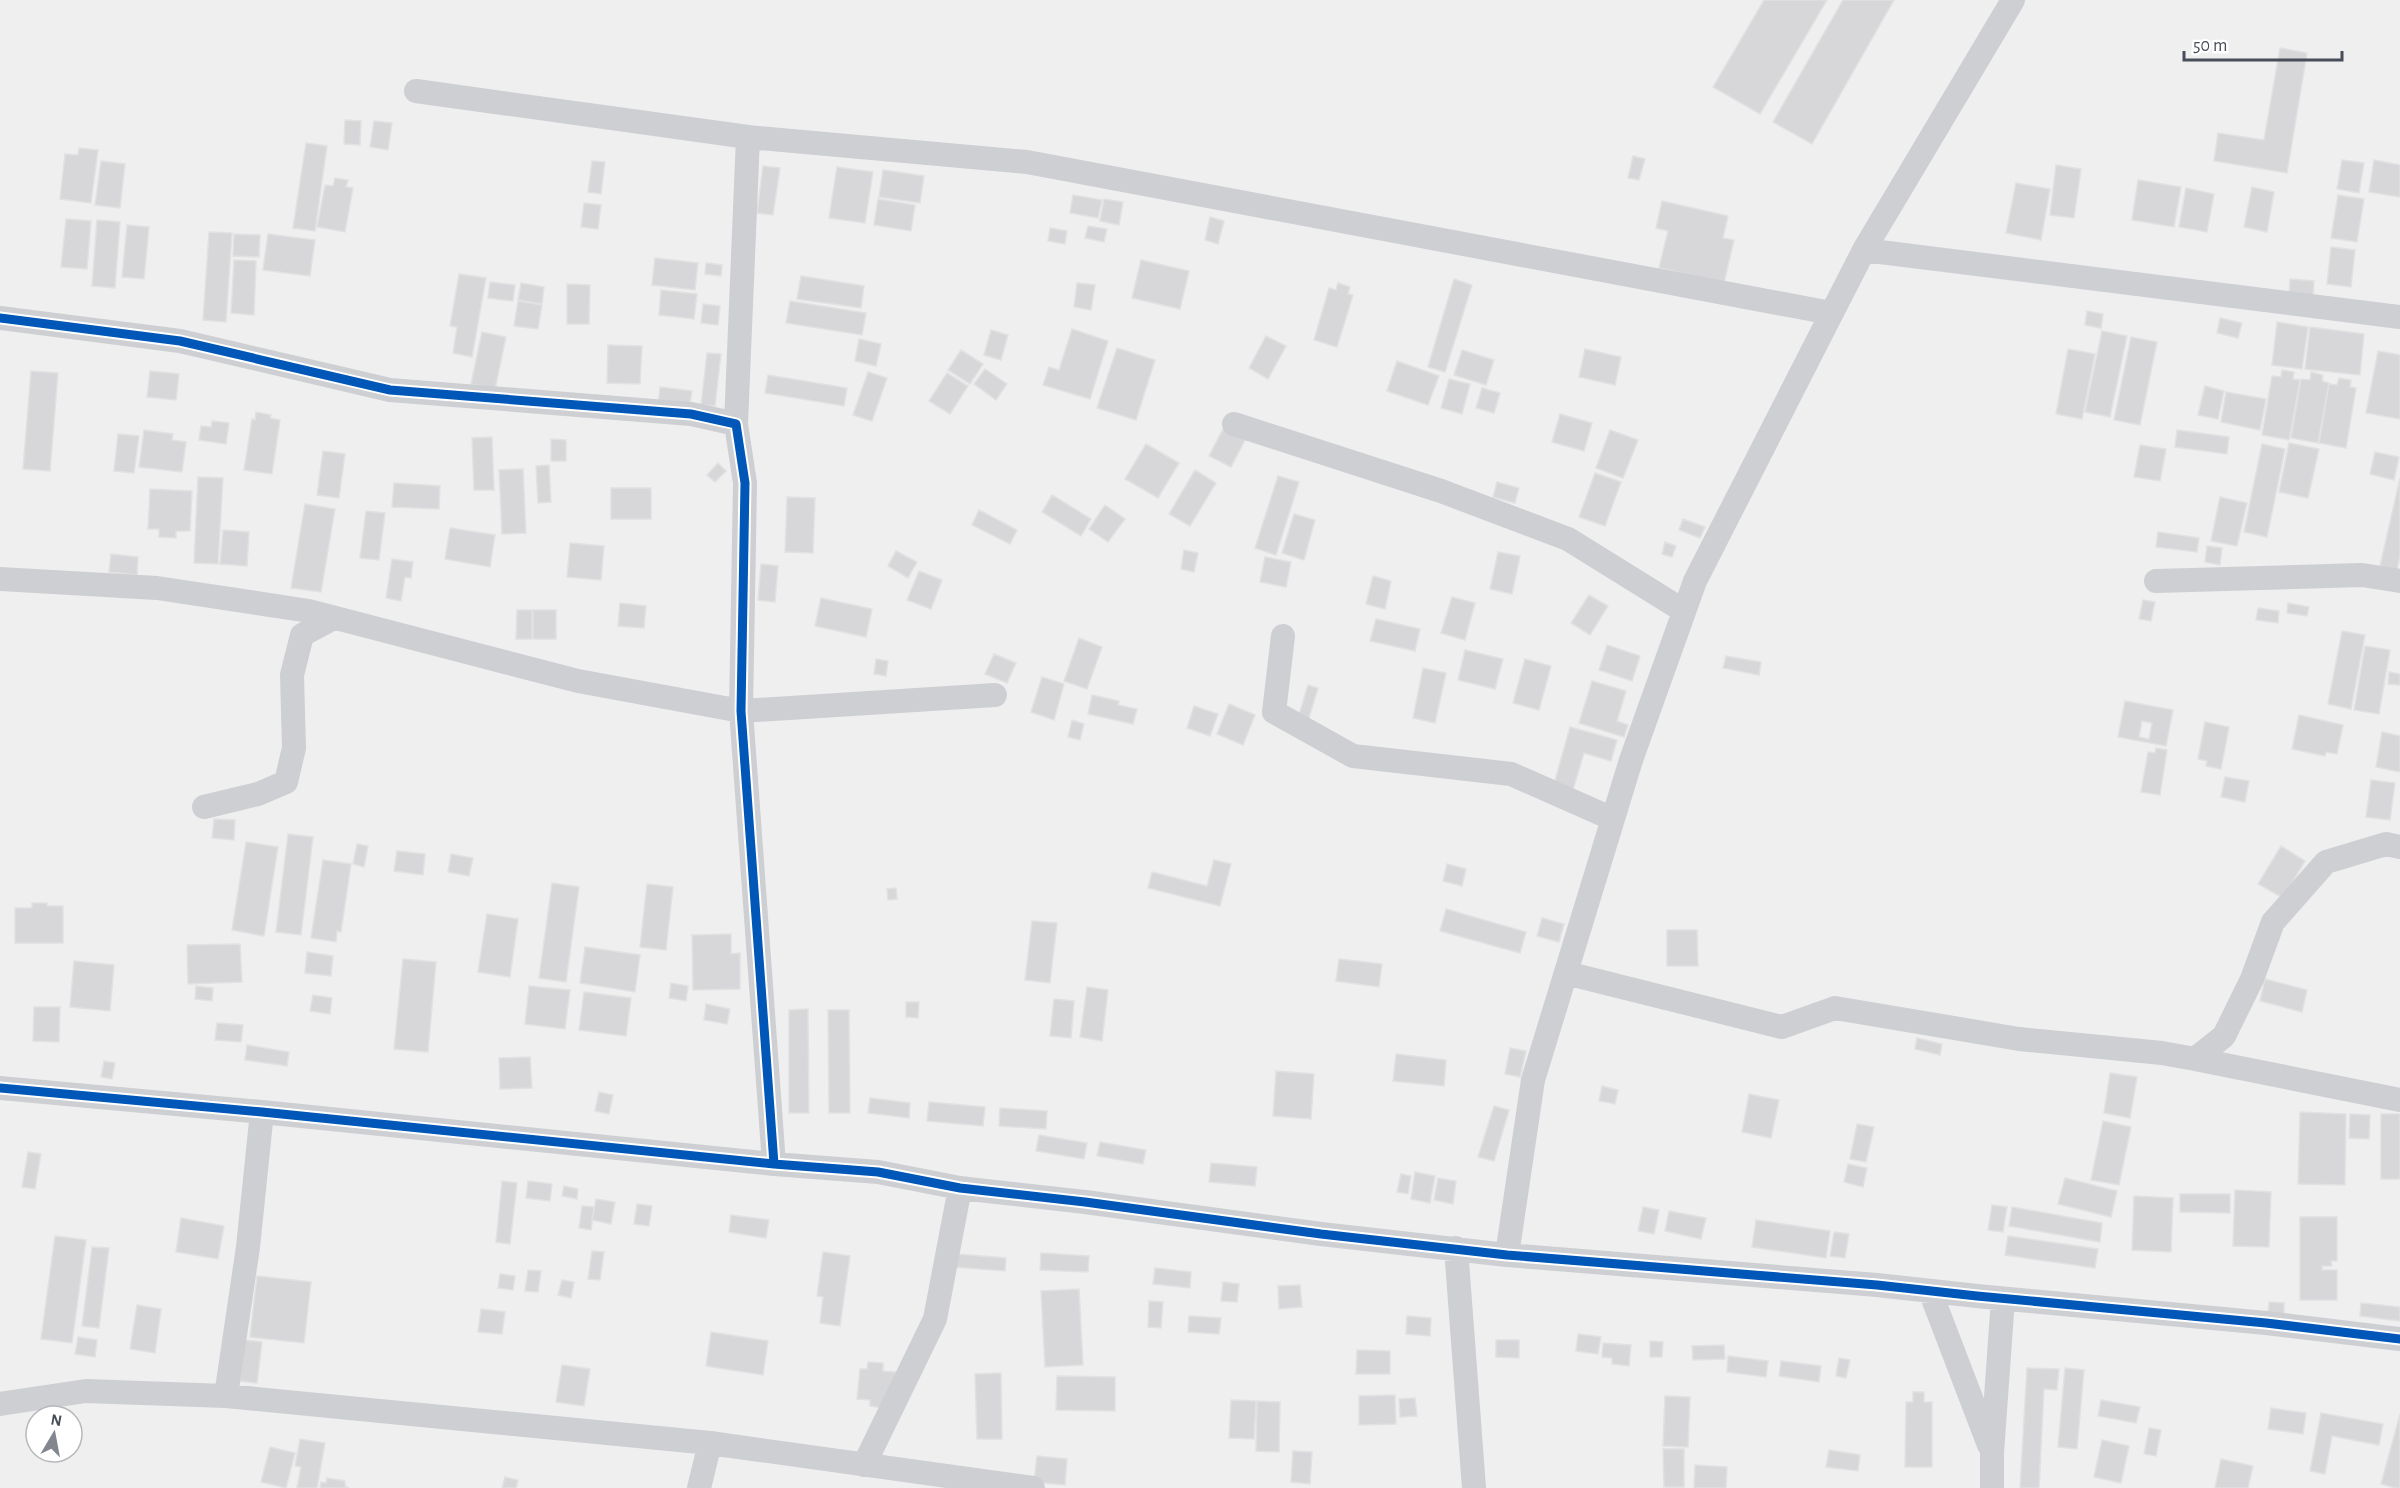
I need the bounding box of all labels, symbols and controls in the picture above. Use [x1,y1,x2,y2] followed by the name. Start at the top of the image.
[2184,24,2342,62] scale bar
[2193,37,2227,55] text: 50 m
[24,1404,84,1464] north arrow
[50,1411,63,1429] text: N

